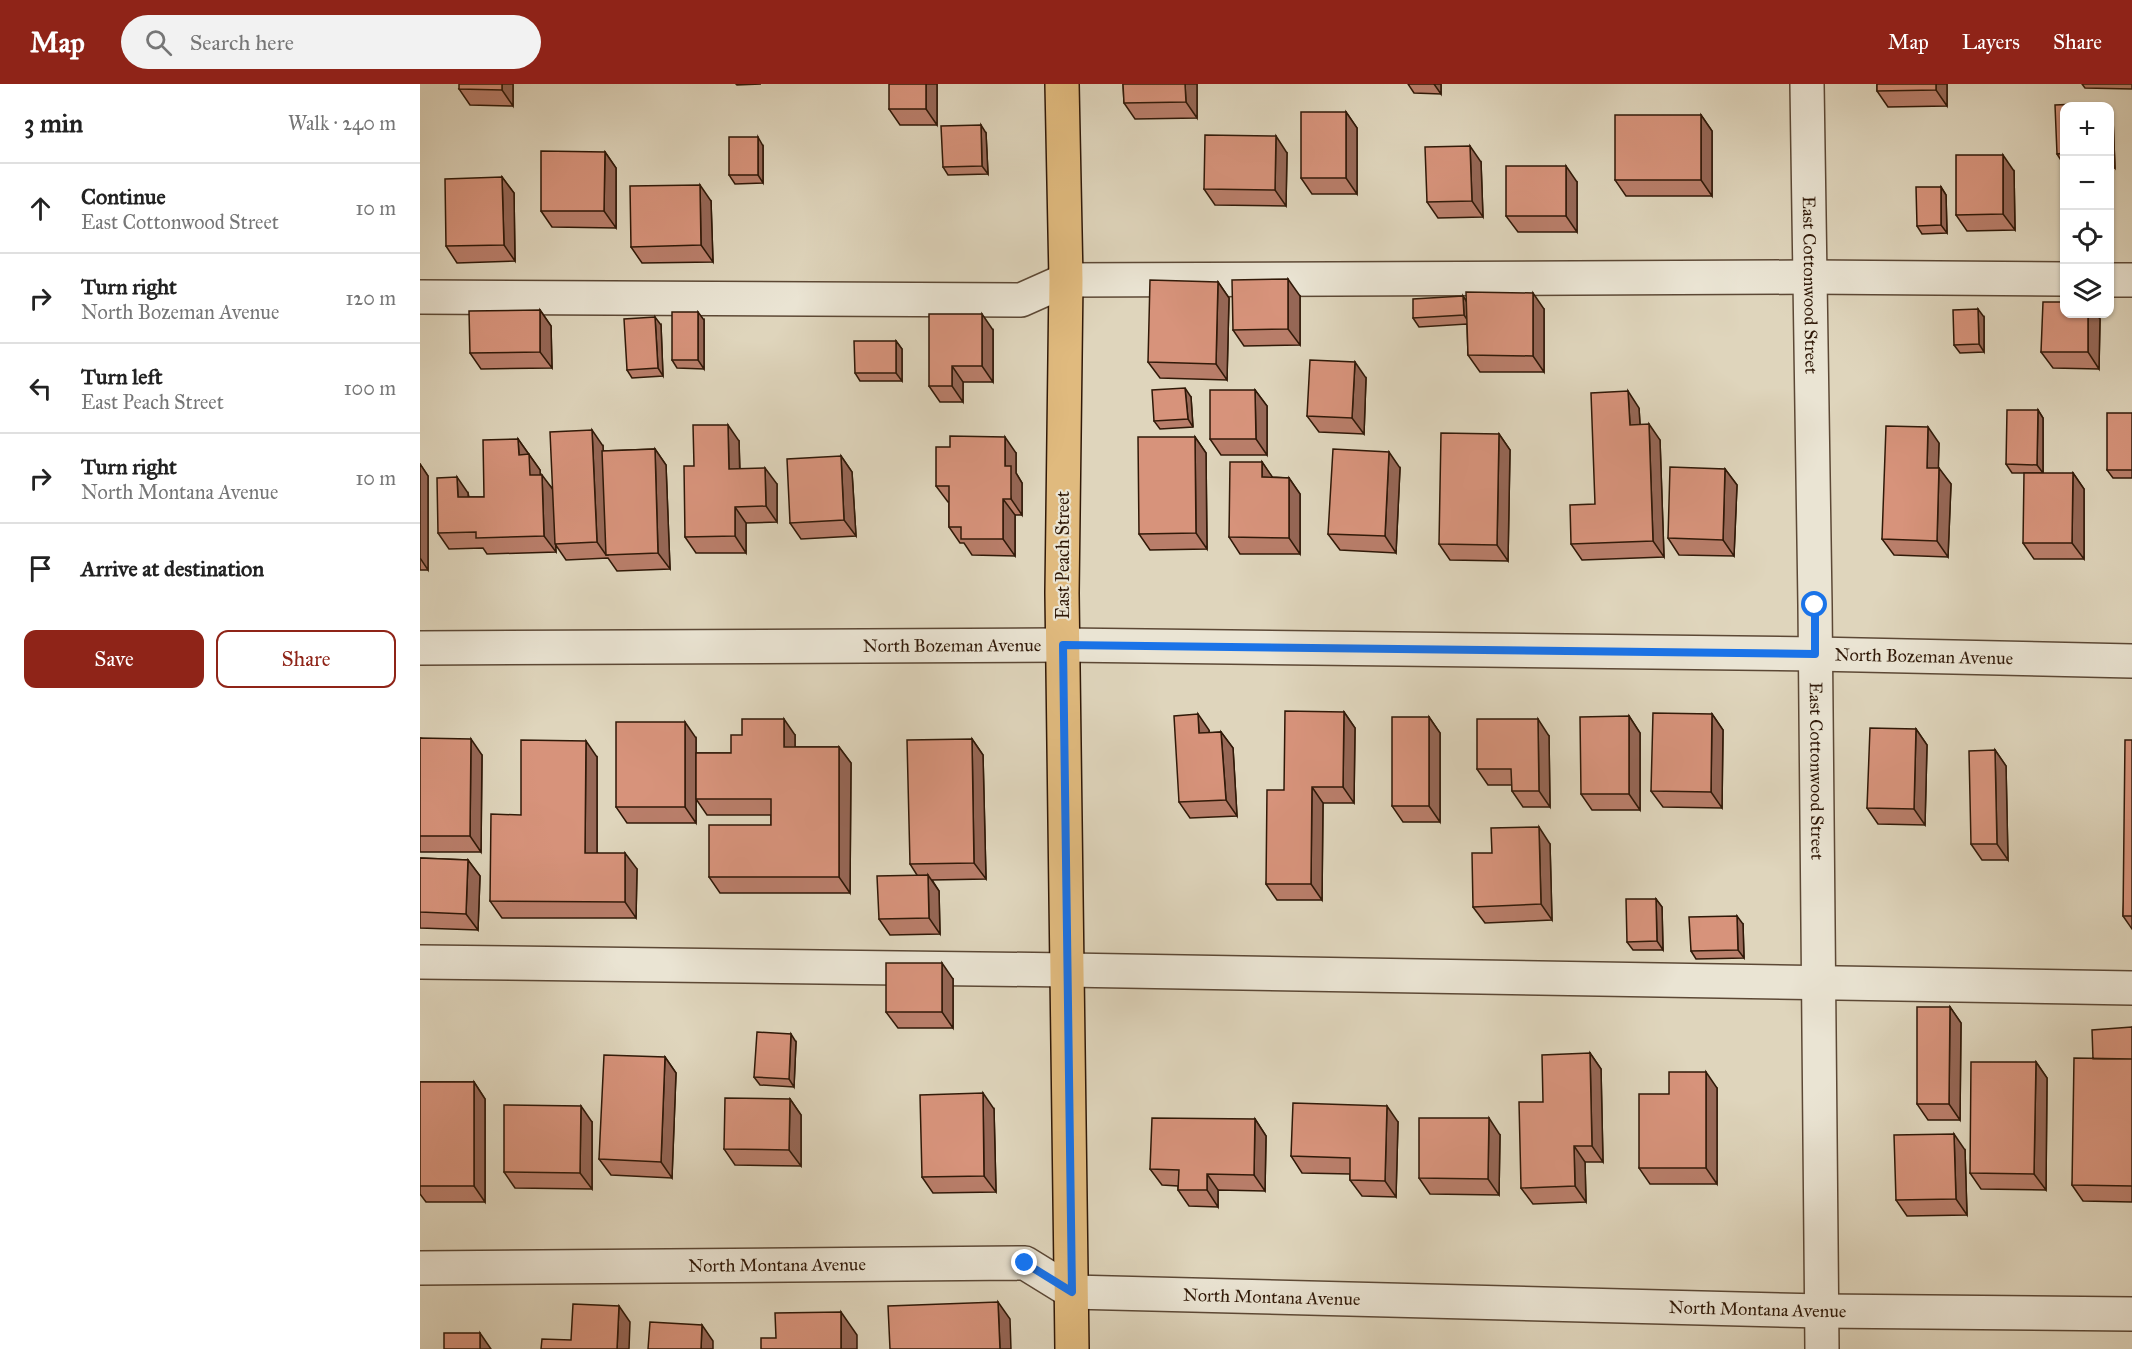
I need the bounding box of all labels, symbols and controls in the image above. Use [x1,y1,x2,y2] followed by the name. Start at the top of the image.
[121,15,541,69] search box
[30,25,85,60] text: Map
[142,26,175,59] icon: search
[190,29,294,56] text: Search here
[1888,29,1929,55] text: Map
[1962,29,2020,55] text: Layers
[2053,29,2102,55] text: Share
[2060,102,2114,318] map controls
[2060,102,2114,156] button: +
[24,107,83,139] text: 3 min
[288,111,396,135] text: Walk · 240 m
[2060,156,2114,210] button: −
[81,183,166,210] text: Continue
[24,192,57,225] icon: ahead
[355,196,396,220] text: 10 m
[1798,196,1822,375] street label: East Cottonwood Street
[81,210,279,234] text: East Cottonwood Street
[2060,210,2114,264] button: locate
[2060,264,2114,318] button: layers
[81,273,177,300] text: Turn right
[24,282,57,315] icon: right
[345,286,396,310] text: 120 m
[81,300,279,324] text: North Bozeman Avenue
[81,363,163,390] text: Turn left
[24,372,57,405] icon: left
[344,376,396,400] text: 100 m
[81,390,224,414] text: East Peach Street
[81,453,177,480] text: Turn right
[24,462,57,495] icon: right
[355,466,396,490] text: 10 m
[81,480,278,504] text: North Montana Avenue
[1052,490,1074,619] street label: East Peach Street
[24,552,57,585] icon: arrive
[81,555,264,582] text: Arrive at destination
[1801,591,1827,617] route start
[24,630,204,688] button: Save
[216,630,396,688] button: Share
[863,634,1041,657] street label: North Bozeman Avenue
[1834,643,2013,669] street label: North Bozeman Avenue
[1805,682,1828,861] street label: East Cottonwood Street
[1011,1249,1037,1275] route end
[688,1253,866,1277] street label: North Montana Avenue
[1183,1284,1361,1310] street label: North Montana Avenue
[1668,1296,1846,1322] street label: North Montana Avenue

